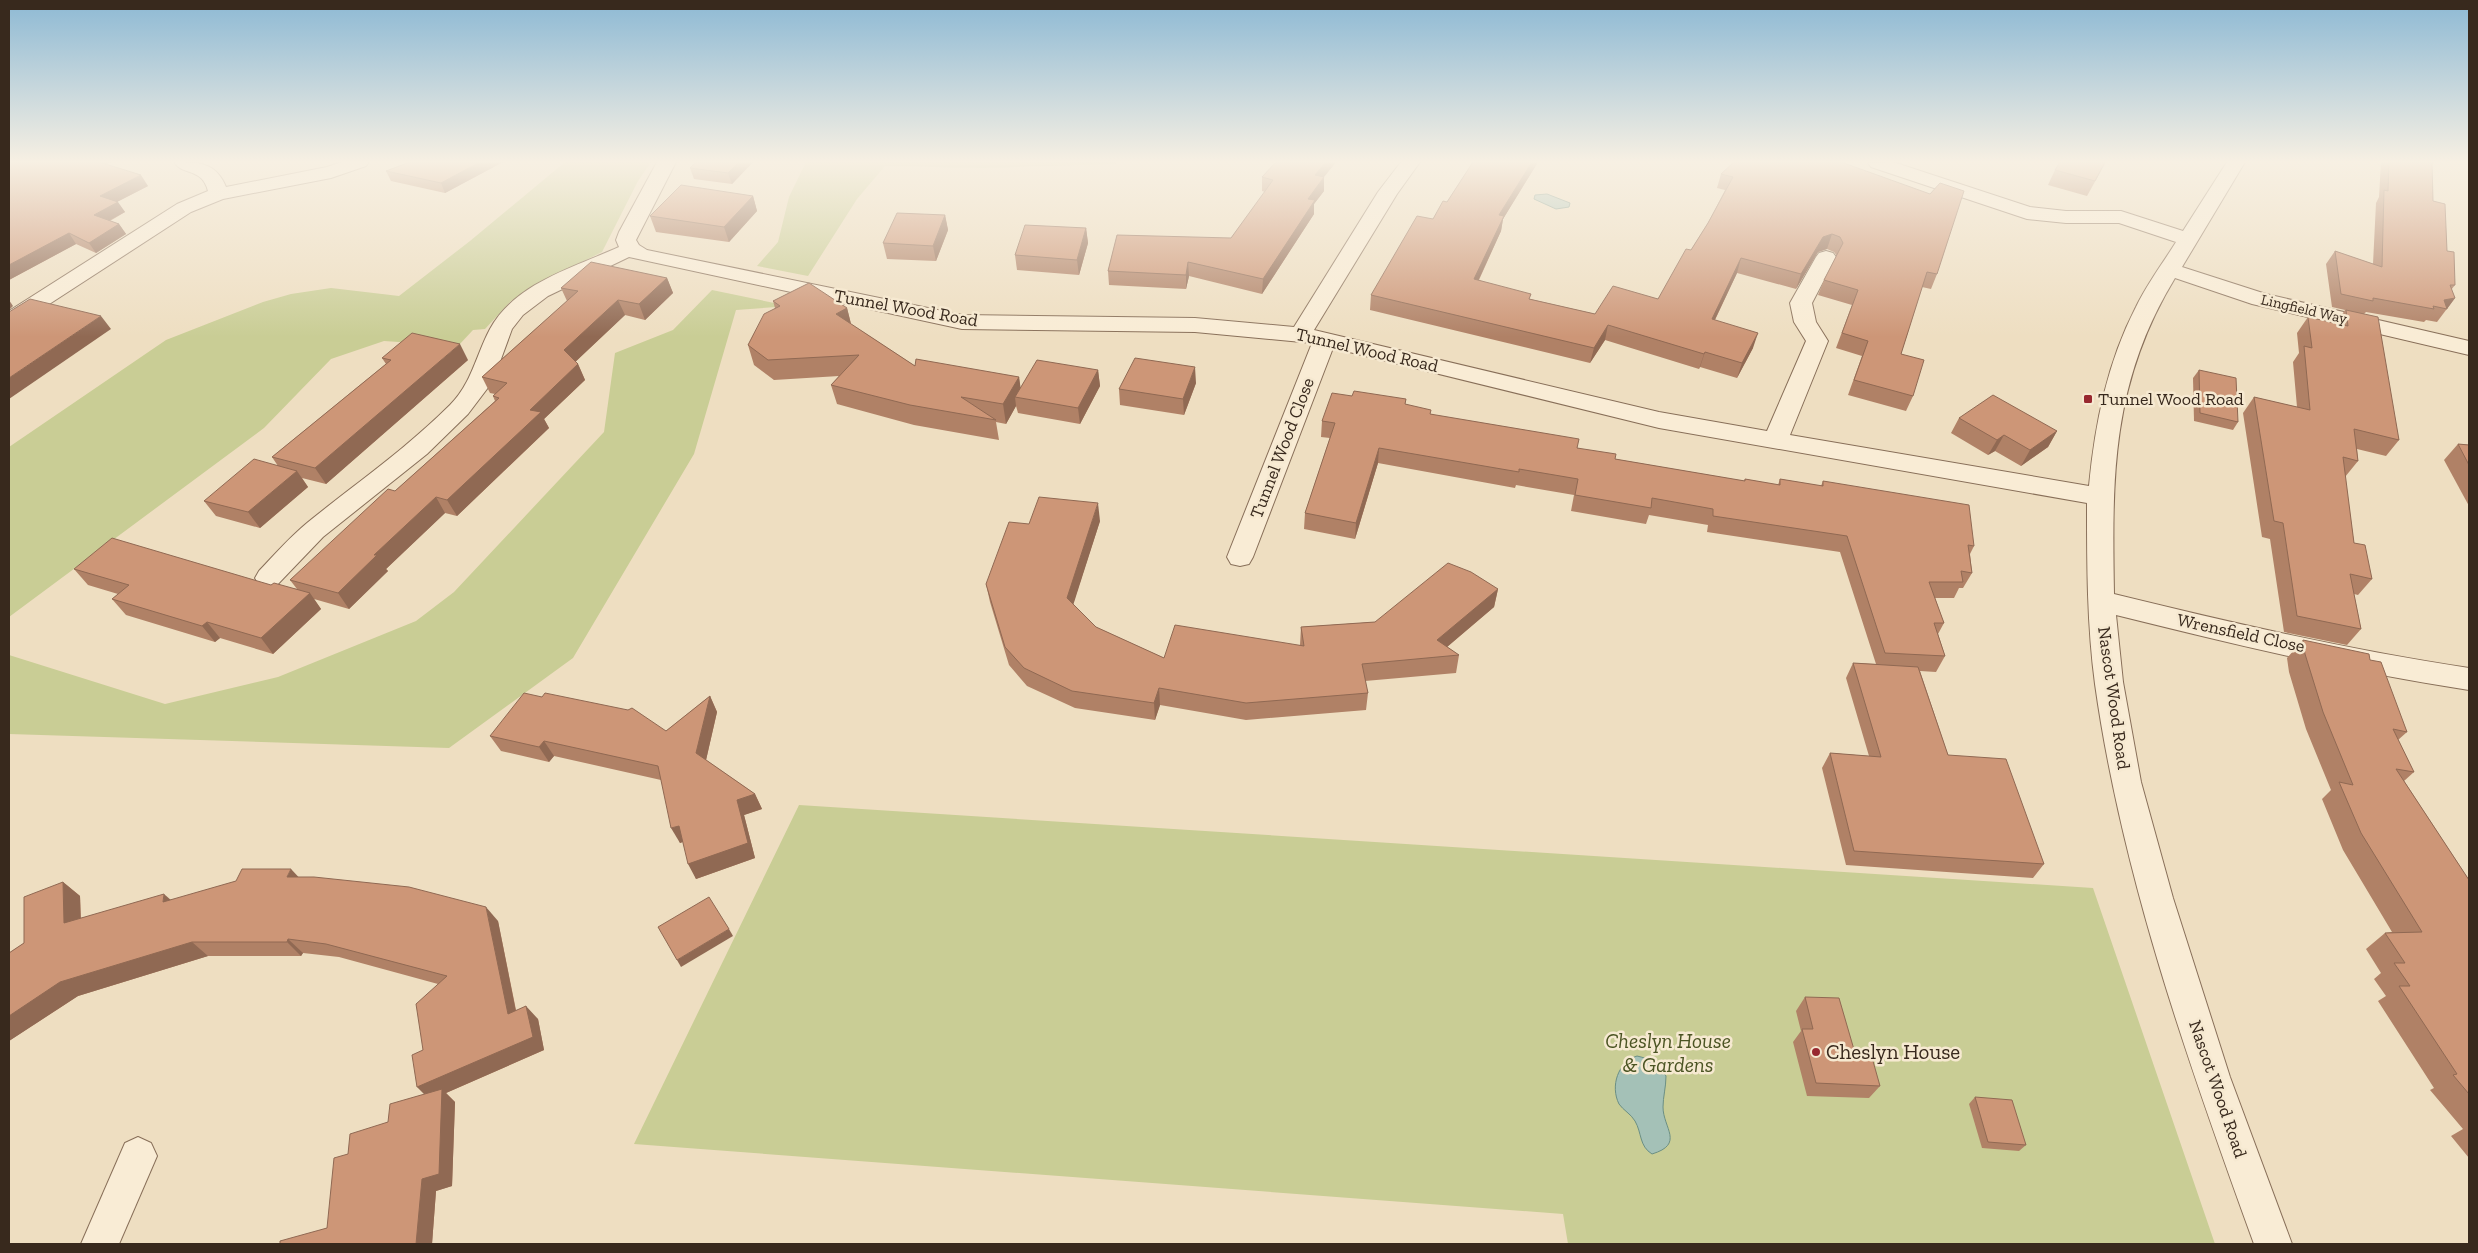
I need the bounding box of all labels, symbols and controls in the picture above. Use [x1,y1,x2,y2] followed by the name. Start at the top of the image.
[832,285,980,332] street label: Tunnel Wood Road
[2259,290,2349,328] street label: Lingfield Way
[1294,323,1441,377] street label: Tunnel Wood Road
[1245,374,1319,522] street label: Tunnel Wood Close
[2098,388,2244,410] place label: Tunnel Wood Road
[2082,393,2094,405] marker: Tunnel Wood Road
[2175,609,2307,657] street label: Wrensfield Close
[2093,625,2135,771] street label: Nascot Wood Road
[2184,1017,2252,1161] street label: Nascot Wood Road
[1605,1028,1731,1077] park label: Cheslyn House & Gardens
[1826,1039,1960,1064] place label: Cheslyn House
[1810,1046,1822,1058] marker: Cheslyn House

